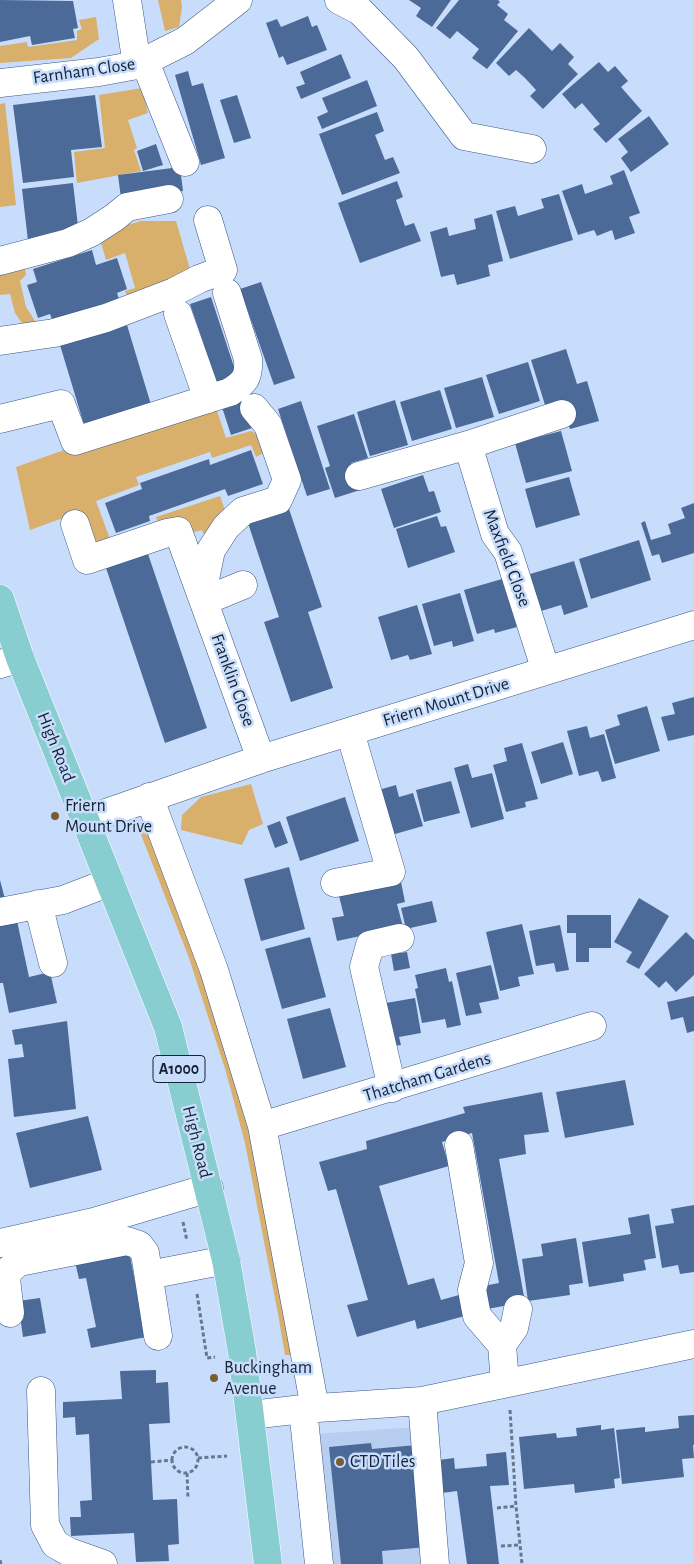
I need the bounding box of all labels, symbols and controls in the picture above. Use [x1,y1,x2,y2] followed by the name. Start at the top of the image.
[32,53,136,89] street label: Farnham Close
[478,506,536,610] street label: Maxfield Close
[206,631,260,729] street label: Franklin Close
[380,673,512,731] street label: Friern Mount Drive
[32,709,80,785] street label: High Road
[65,795,152,838] place label: Friern Mount Drive
[49,810,61,822] marker: Friern Mount Drive
[361,1047,493,1107] street label: Thatcham Gardens
[153,1056,205,1082] road number: A1000
[178,1104,216,1180] street label: High Road
[224,1357,312,1400] place label: Buckingham Avenue
[208,1372,220,1384] marker: Buckingham Avenue
[350,1451,415,1473] place label: CTD Tiles
[334,1456,346,1468] marker: CTD Tiles

